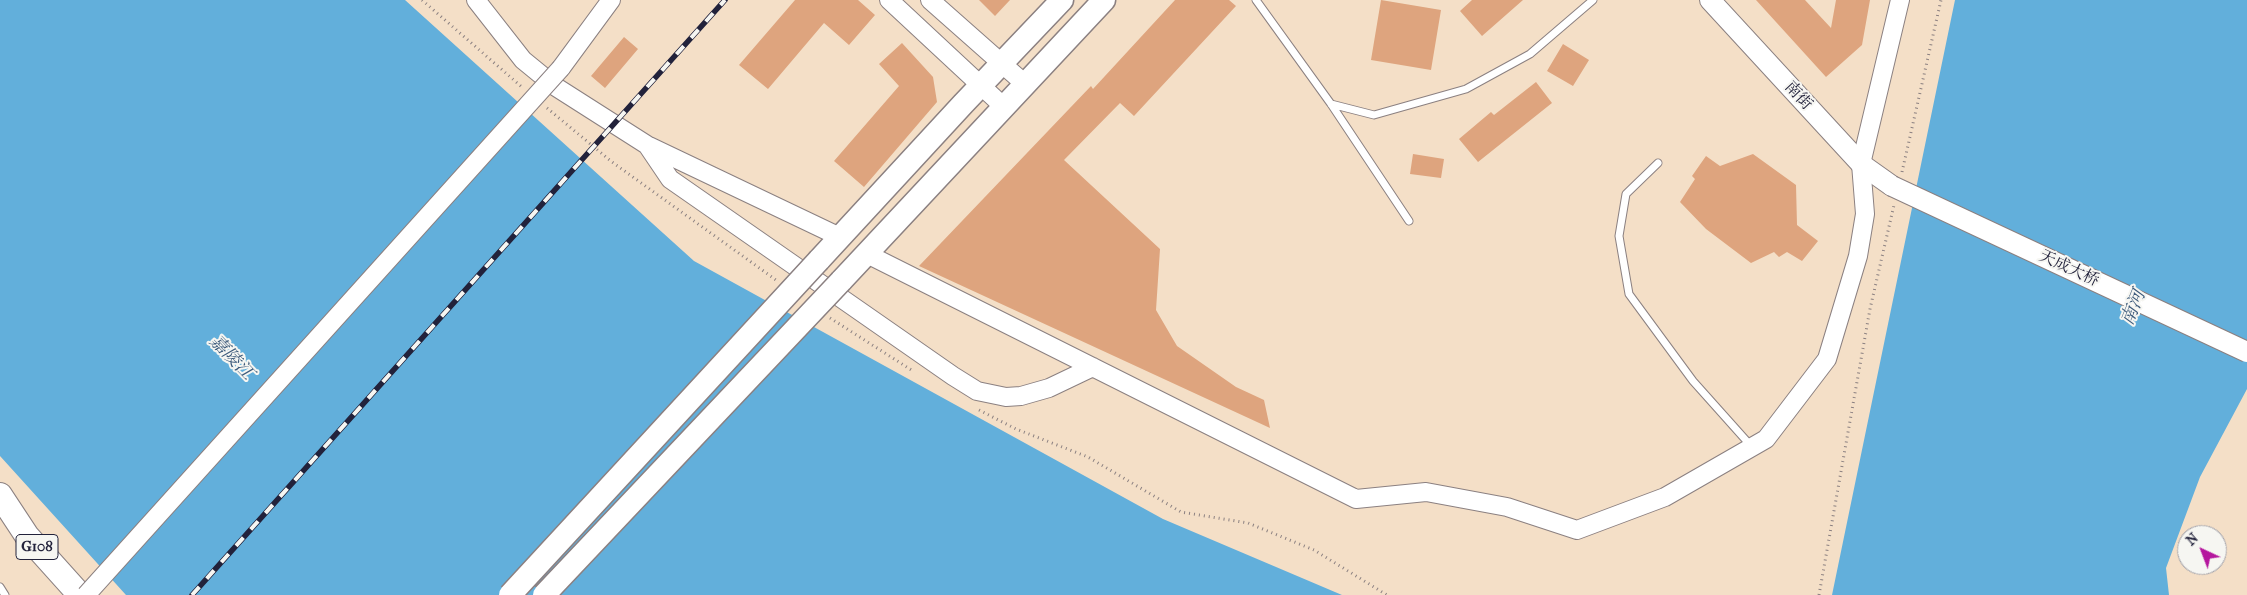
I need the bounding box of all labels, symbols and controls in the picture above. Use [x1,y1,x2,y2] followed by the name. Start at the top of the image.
[1780,78,1816,114] street label: 南街
[2036,247,2102,291] street label: 天成大桥
[2117,287,2151,329] water label: 南河
[204,331,258,385] water label: 嘉陵江
[2177,525,2227,575] north arrow
[2182,530,2202,549] text: N
[16,534,58,560] road number: G108

